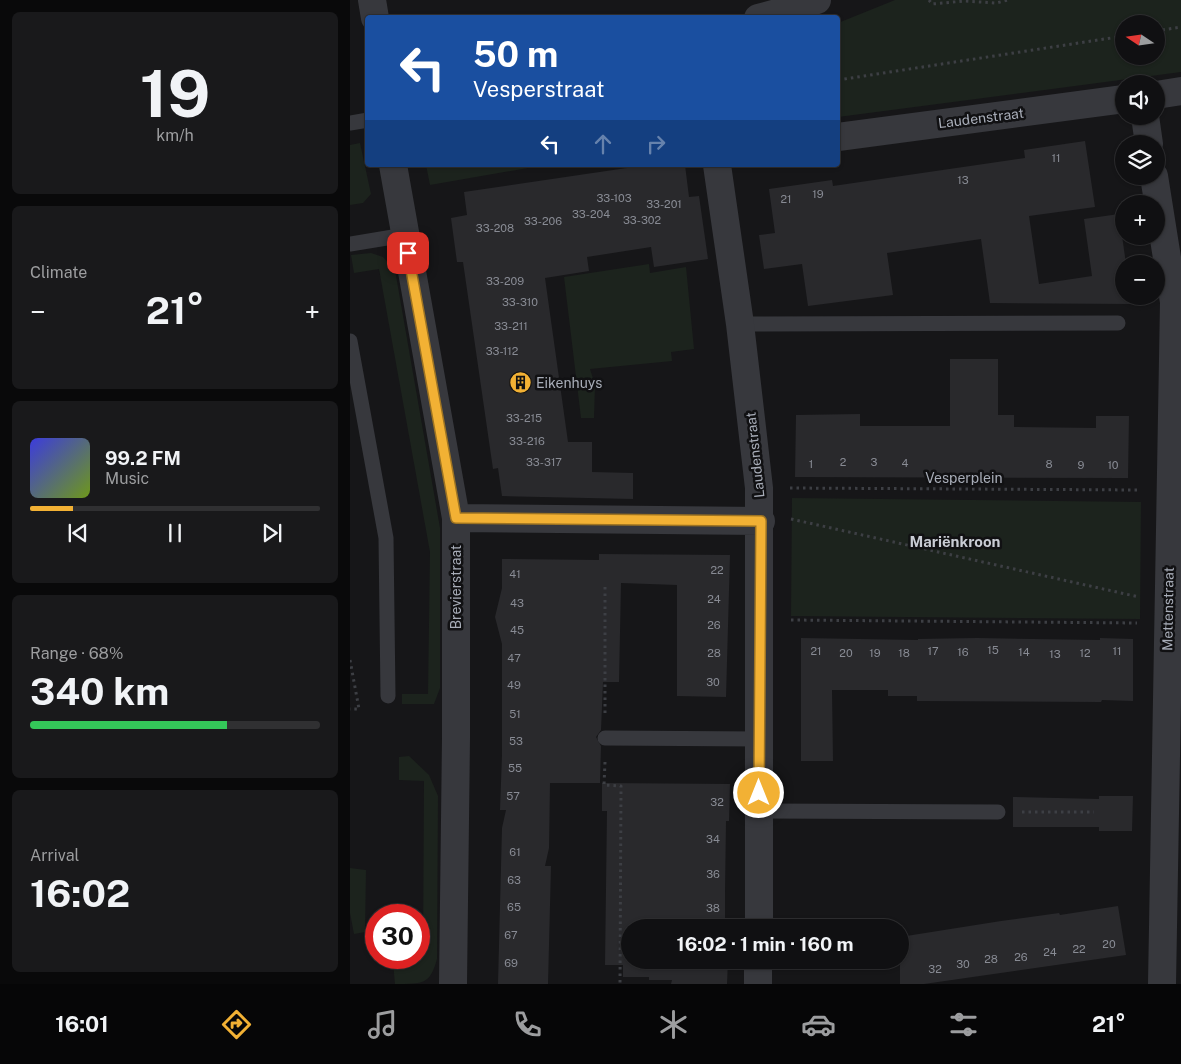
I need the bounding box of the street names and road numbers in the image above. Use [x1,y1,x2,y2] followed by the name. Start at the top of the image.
[937,105,1025,131] street label: Laudenstraat
[743,411,767,499] street label: Laudenstraat
[925,470,1003,486] street label: Vesperplein
[448,545,464,629] street label: Brevierstraat
[1159,567,1177,651] street label: Mettenstraat

